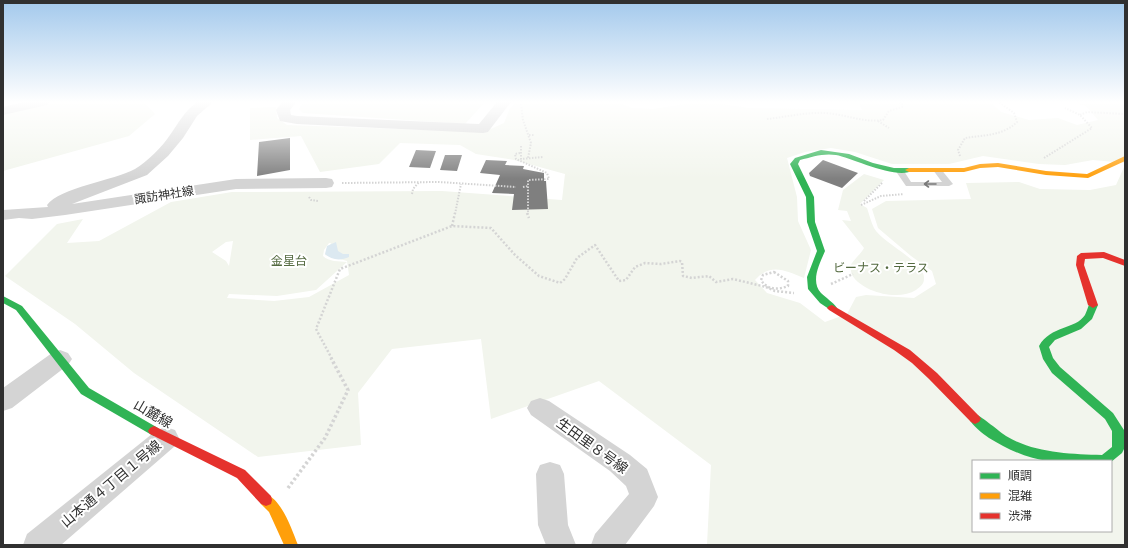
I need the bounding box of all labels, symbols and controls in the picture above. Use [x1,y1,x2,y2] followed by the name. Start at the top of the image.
[924,180,937,188] one-way arrow
[133,183,195,207] street label: 諏訪神社線
[271,254,307,268] park label: 金星台
[833,261,929,275] park label: ビーナス・テラス
[131,396,175,432] street label: 山麓線
[553,414,631,478] street label: 生田里８号線
[57,437,165,531] street label: 山本通４丁目１号線
[972,460,1112,532] legend
[1008,469,1032,483] text: 順調
[1008,489,1032,503] text: 混雑
[1008,509,1032,523] text: 渋滞

